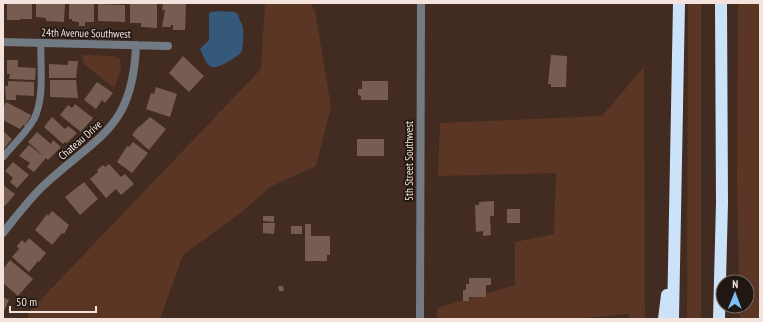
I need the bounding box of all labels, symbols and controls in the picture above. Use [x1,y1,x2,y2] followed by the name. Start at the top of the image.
[41,25,131,41] street label: 24th Avenue Southwest
[55,117,105,163] street label: Chateau Drive
[402,121,416,201] street label: 5th Street Southwest
[715,274,755,314] north arrow
[732,277,738,291] text: N
[10,288,96,314] scale bar
[16,294,37,309] text: 50 m

